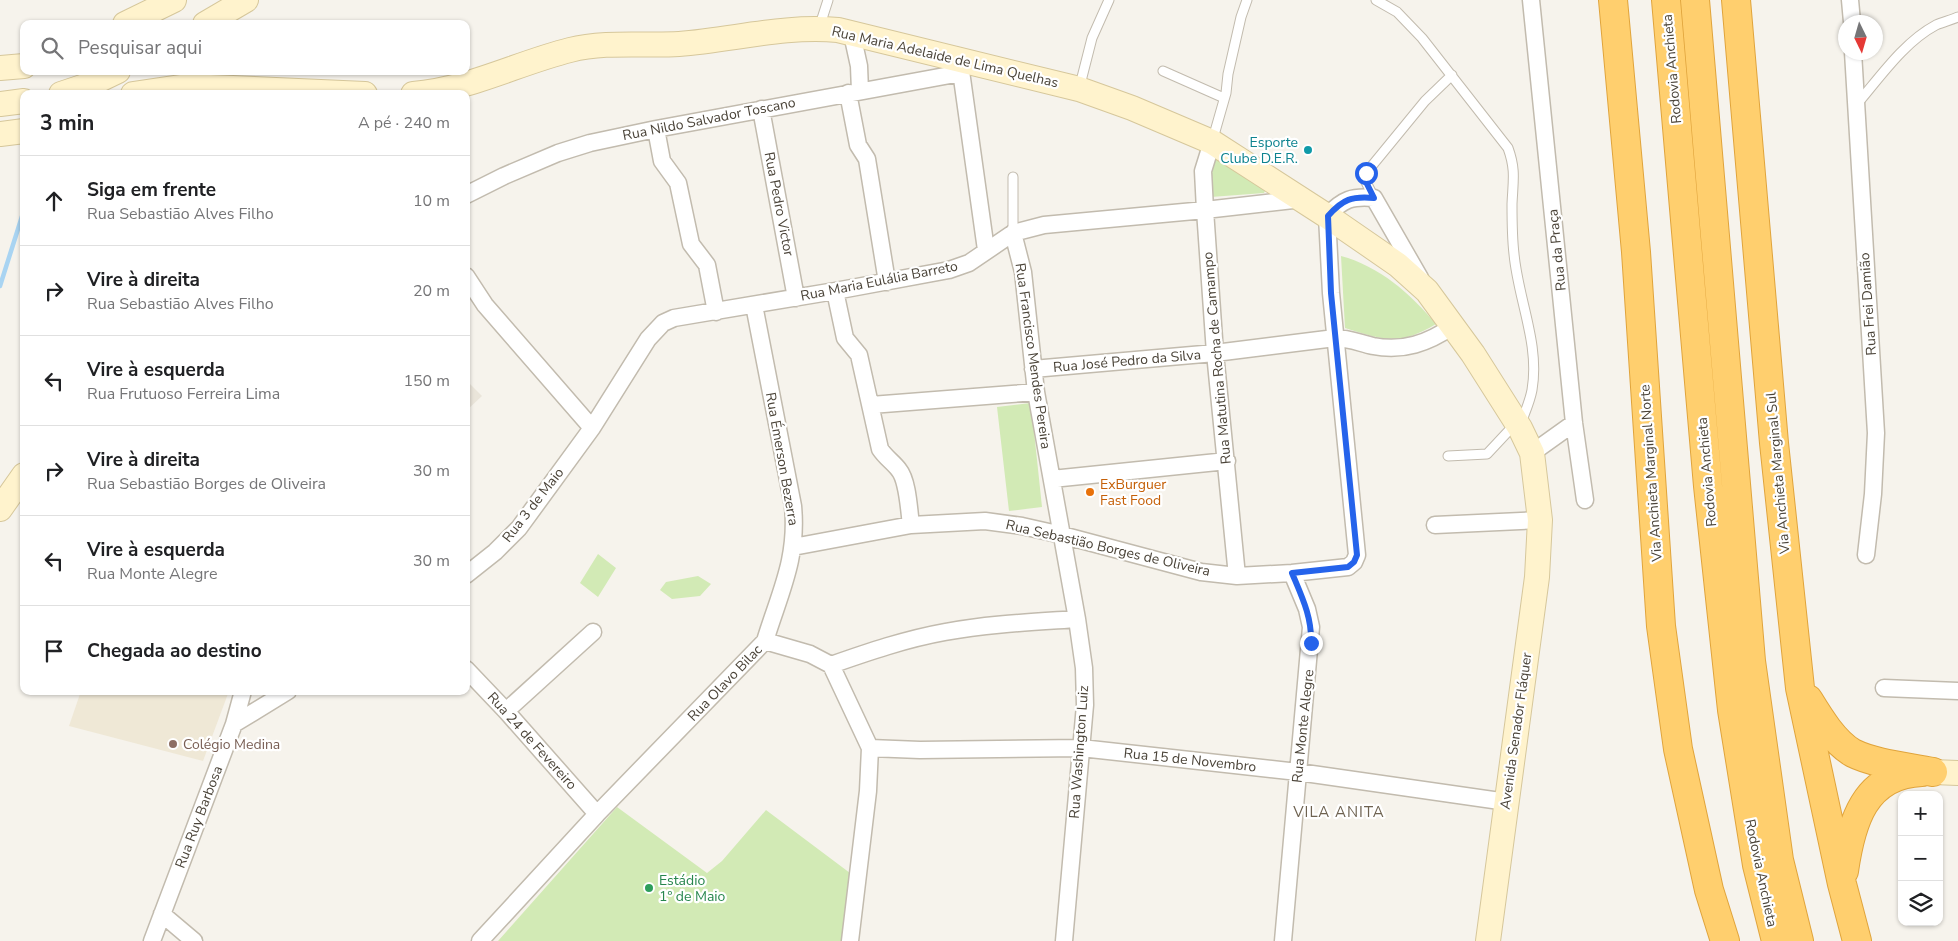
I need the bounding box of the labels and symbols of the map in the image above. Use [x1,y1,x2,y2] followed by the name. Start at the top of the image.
[1658,13,1686,125] street label: Rodovia Anchieta
[1838,15,1883,60] north arrow
[830,22,1060,92] street label: Rua Maria Adelaide de Lima Quelhas
[621,93,797,145] street label: Rua Nildo Salvador Toscano
[1220,133,1298,168] place label: Esporte Clube D.E.R.
[1302,144,1314,156] marker: Esporte Clube D.E.R.
[760,150,798,258] street label: Rua Pedro Victor
[1355,162,1378,185] route start
[1543,208,1571,292] street label: Rua da Praça
[1198,251,1236,465] street label: Rua Matutina Rocha de Camampo
[1855,252,1881,356] street label: Rua Frei Damião
[799,256,959,306] street label: Rua Maria Eulália Barreto
[1011,262,1055,450] street label: Rua Francisco Mendes Pereira
[1052,345,1202,377] street label: Rua José Pedro da Silva
[1635,384,1667,563] street label: Via Anchieta Marginal Norte
[1761,390,1795,556] street label: Via Anchieta Marginal Sul
[761,391,803,527] street label: Rua Émerson Bezerra
[1693,416,1721,528] street label: Rodovia Anchieta
[498,464,568,546] street label: Rua 3 de Maio
[1100,475,1166,510] place label: ExBurguer Fast Food
[1084,486,1096,498] marker: ExBurguer Fast Food
[1004,515,1212,581] street label: Rua Sebastião Borges de Oliveira
[1300,632,1323,655] route end
[684,640,767,725] street label: Rua Olavo Bilac
[1496,651,1536,811] street label: Avenida Senador Fláquer
[1288,668,1318,784] street label: Rua Monte Alegre
[1065,684,1093,819] street label: Rua Washington Luiz
[483,688,581,794] street label: Rua 24 de Fevereiro
[183,735,280,754] place label: Colégio Medina
[167,738,179,750] marker: Colégio Medina
[1123,744,1257,776] street label: Rua 15 de Novembro
[171,763,227,871] street label: Rua Ruy Barbosa
[1292,802,1385,822] district label: VILA ANITA
[1740,817,1782,929] street label: Rodovia Anchieta
[659,871,726,906] place label: Estádio 1º de Maio
[643,882,655,894] marker: Estádio 1º de Maio

